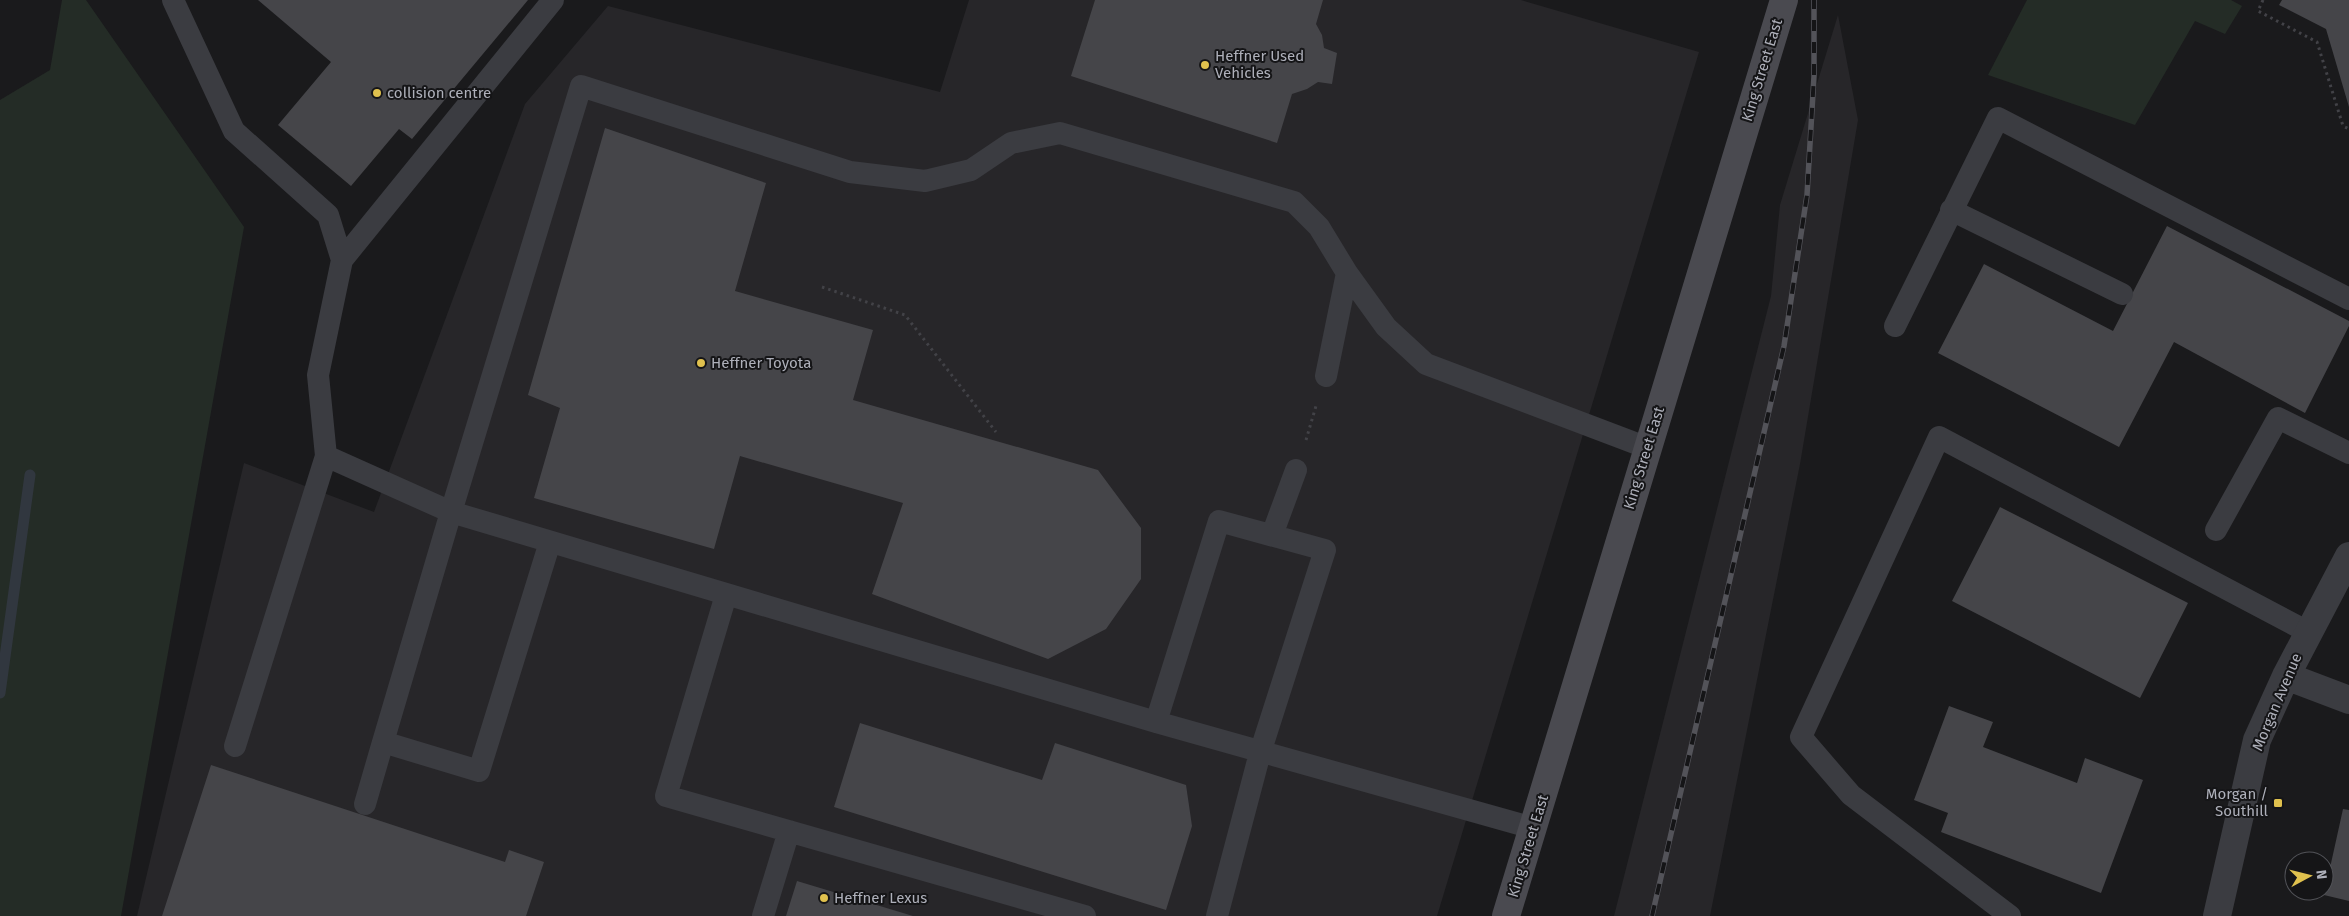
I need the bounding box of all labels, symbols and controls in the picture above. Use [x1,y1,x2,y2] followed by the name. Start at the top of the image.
[1738,16,1786,124] street label: King Street East
[1215,47,1304,82] place label: Heffner Used Vehicles
[1199,59,1211,71] marker: Heffner Used Vehicles
[387,84,491,102] place label: collision centre
[371,87,383,99] marker: collision centre
[711,354,811,372] place label: Heffner Toyota
[695,357,707,369] marker: Heffner Toyota
[1620,404,1668,512] street label: King Street East
[2248,651,2306,753] street label: Morgan Avenue
[2206,785,2269,820] place label: Morgan / Southill
[1504,792,1552,900] street label: King Street East
[2272,797,2284,809] marker: Morgan / Southill
[2284,851,2334,901] north arrow
[2312,869,2330,880] text: N
[834,889,927,907] place label: Heffner Lexus
[818,892,830,904] marker: Heffner Lexus

